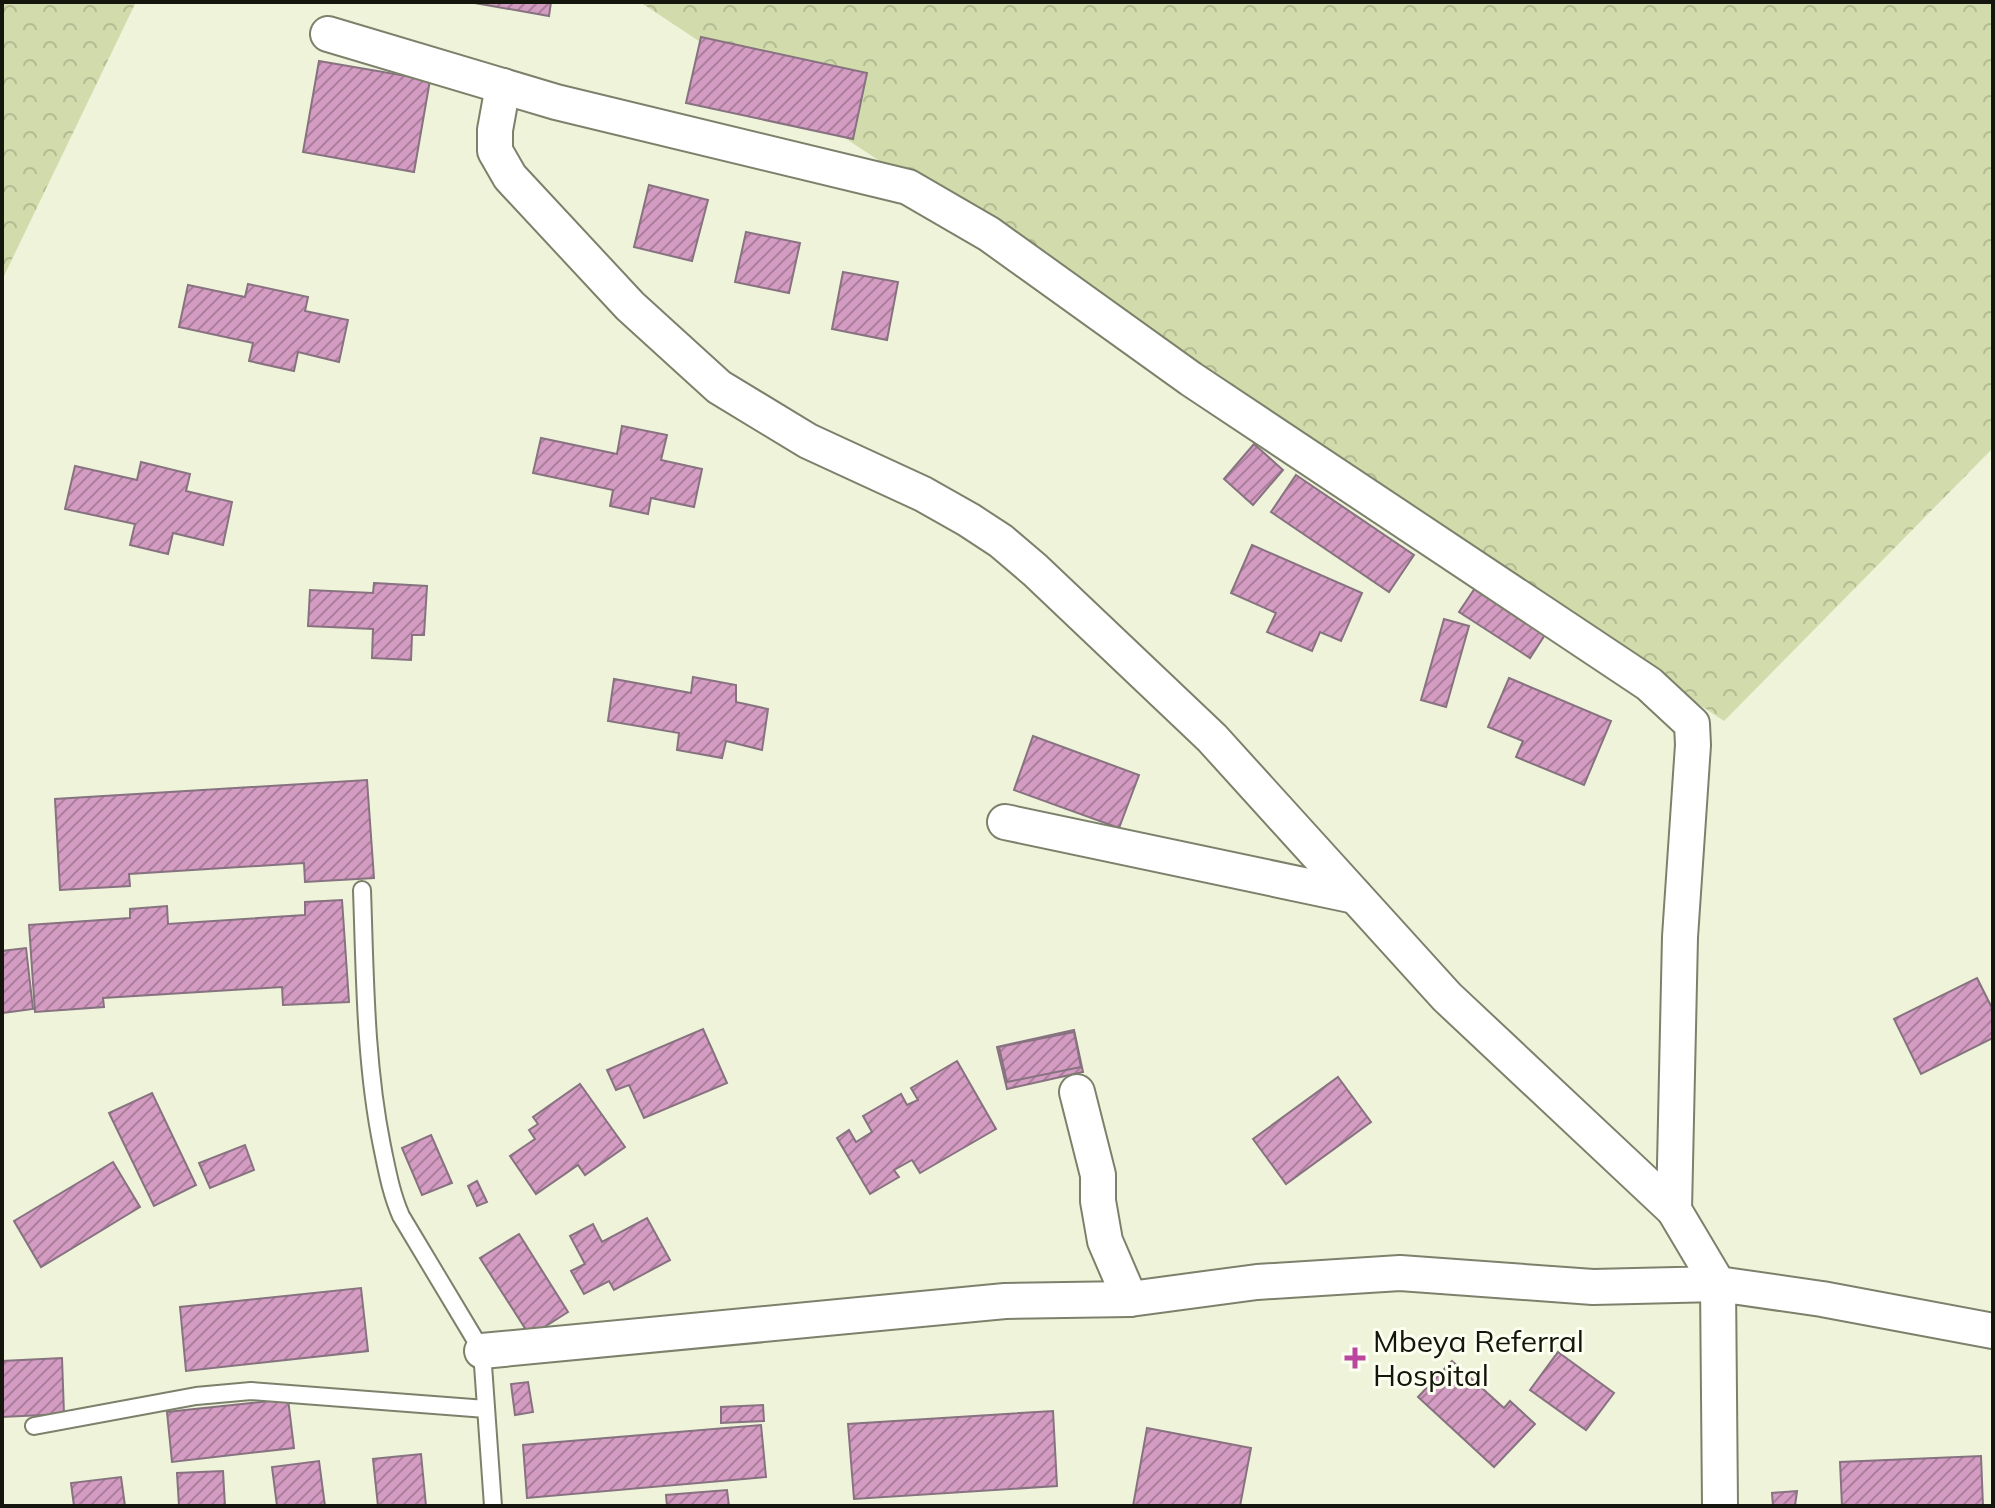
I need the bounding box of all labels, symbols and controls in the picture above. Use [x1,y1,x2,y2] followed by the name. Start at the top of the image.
[1373,1322,1584,1394] place label: Mbeya Referral Hospital
[1344,1347,1366,1369] marker: Mbeya Referral Hospital

